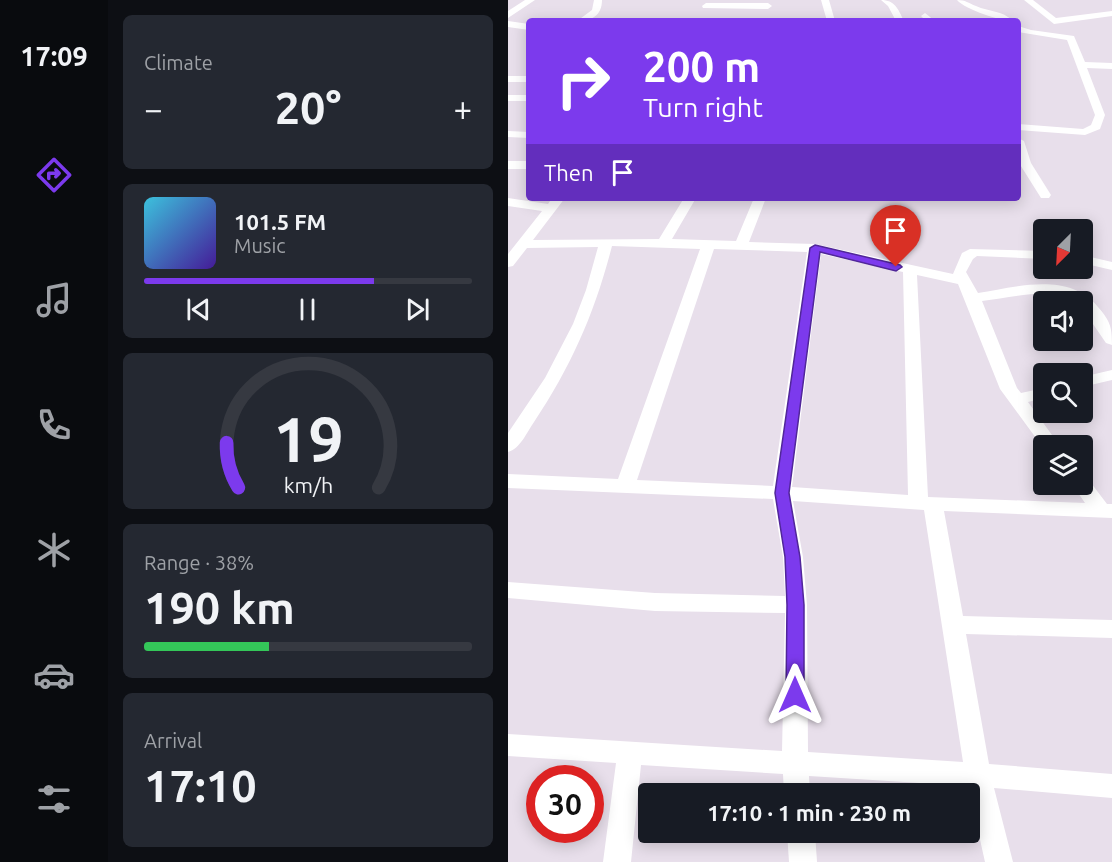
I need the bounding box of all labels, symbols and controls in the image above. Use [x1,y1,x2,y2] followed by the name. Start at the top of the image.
[20,41,88,71] text: 17:09
[544,42,622,120] icon: right
[643,43,760,90] text: 200 m
[144,51,213,74] text: Climate
[275,82,341,133] text: 20°
[144,90,163,127] text: −
[453,90,472,127] text: +
[643,92,763,122] text: Turn right
[33,154,75,196] icon: directions
[606,156,639,189] icon: arrive
[544,160,594,185] text: Then
[870,205,921,267] pin
[234,209,326,234] text: 101.5 FM
[879,214,912,247] icon: arrive
[1033,219,1093,279] north arrow
[1033,219,1093,495] map controls
[234,234,286,257] text: Music
[33,279,75,321] icon: music
[1033,291,1093,351] button: sound
[182,293,215,326] icon: previous
[291,293,324,326] icon: pause
[401,293,434,326] icon: next
[1033,363,1093,423] button: search
[33,404,75,446] icon: phone
[273,404,343,474] text: 19
[1033,435,1093,495] button: layers
[283,473,333,497] text: km/h
[33,529,75,571] icon: climate
[144,551,254,574] text: Range · 38%
[144,582,295,633] text: 190 km
[33,654,75,696] icon: car
[763,663,827,727] position arrow
[144,729,202,752] text: Arrival
[144,760,257,811] text: 17:10
[526,765,604,843] speed limit sign: 30
[33,778,75,820] icon: filters
[707,800,911,825] text: 17:10 · 1 min · 230 m

